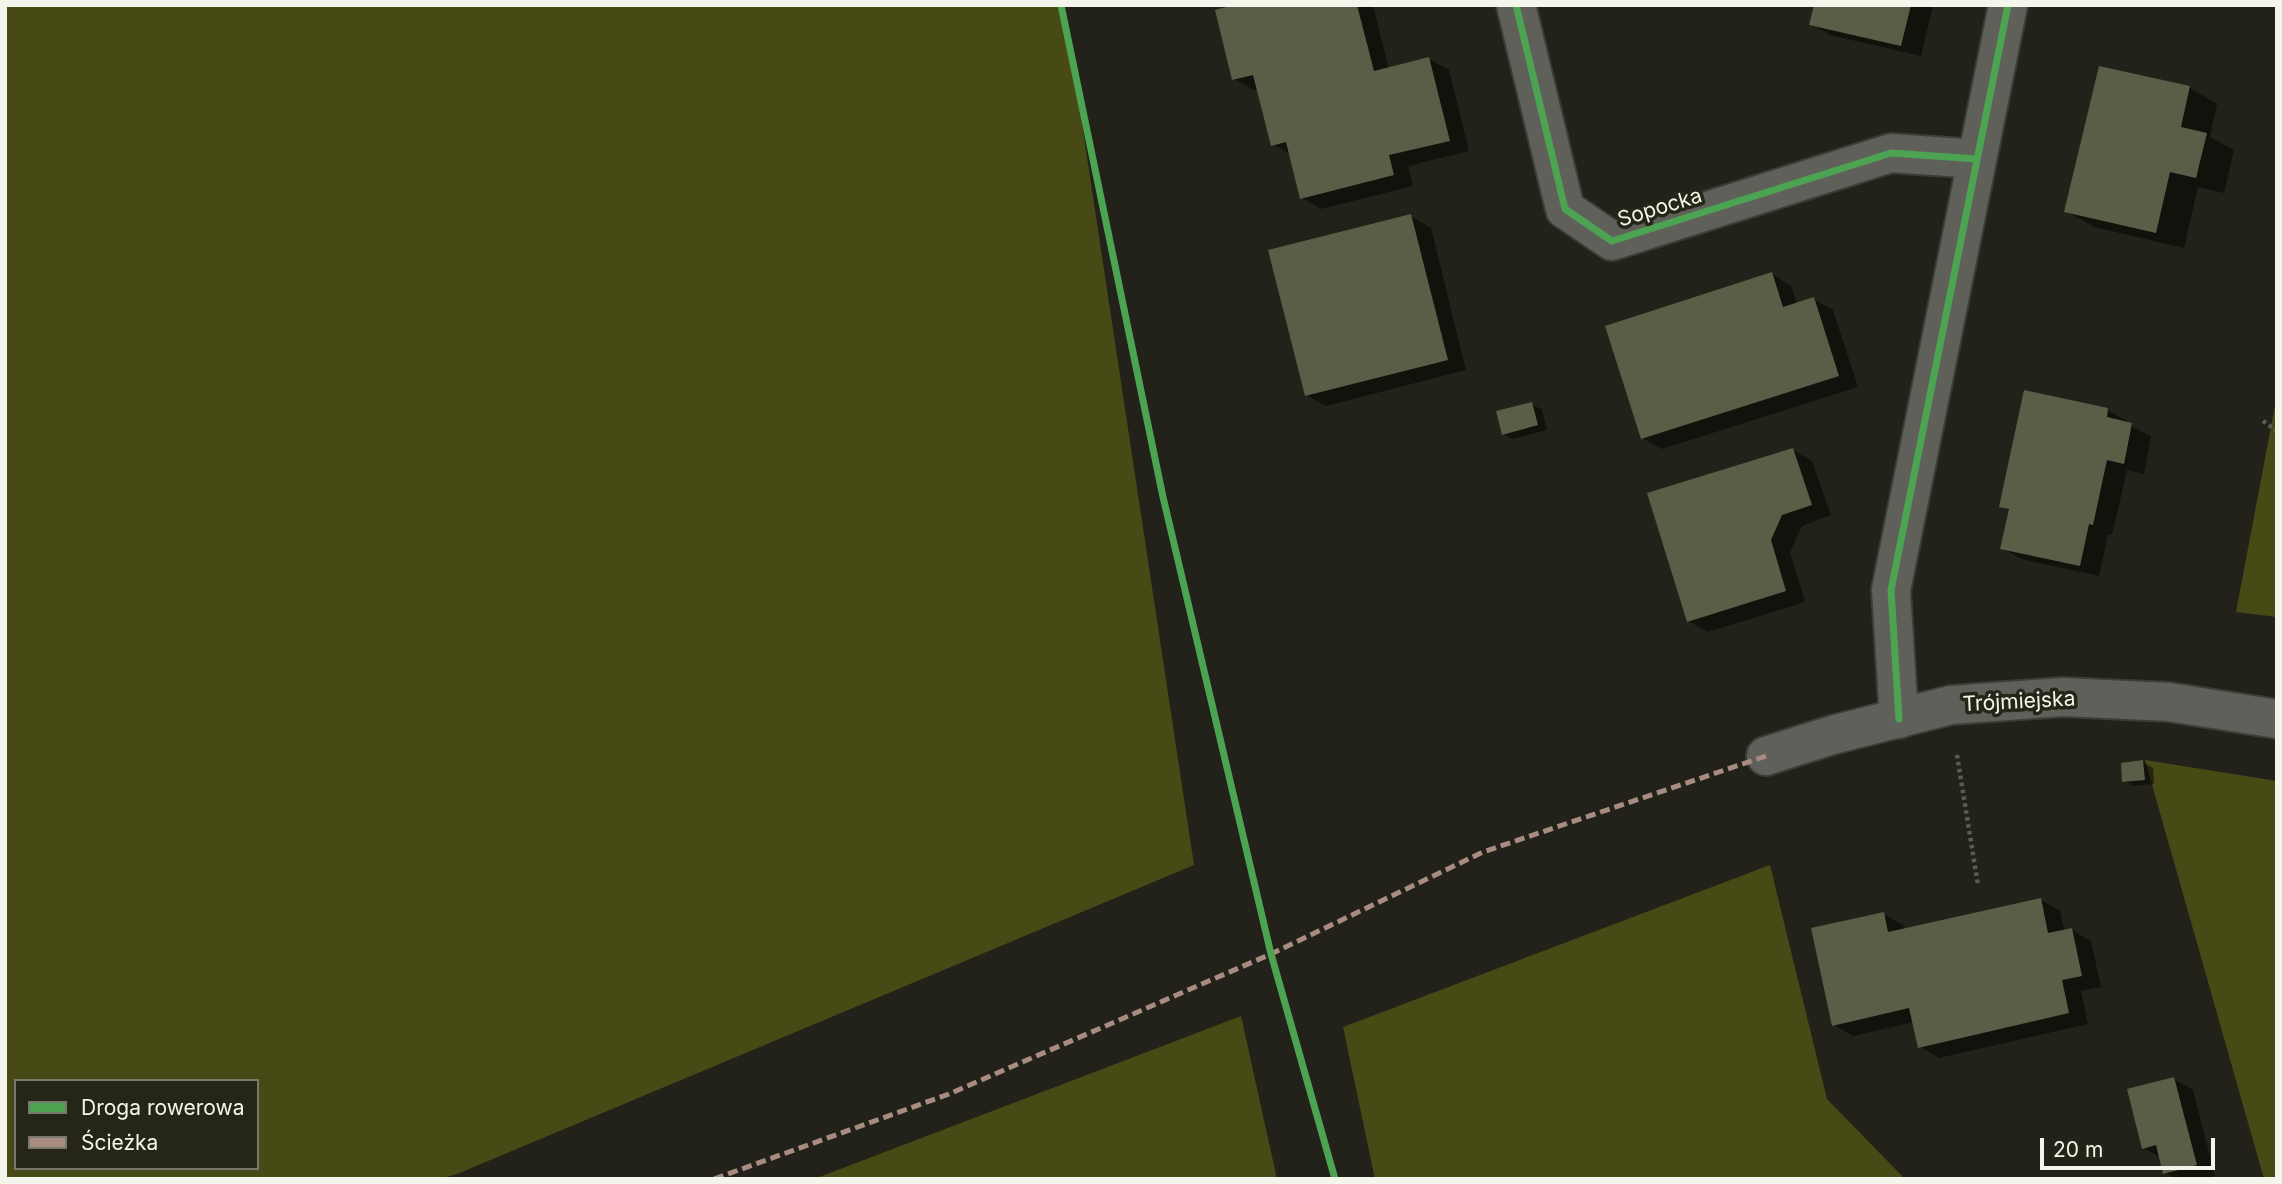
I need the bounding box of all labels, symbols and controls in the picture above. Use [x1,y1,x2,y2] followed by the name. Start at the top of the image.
[1615,183,1705,233] street label: Sopocka
[1962,686,2076,718] street label: Trójmiejska
[14,1079,259,1170] legend
[81,1095,244,1120] text: Droga rowerowa
[2044,1124,2219,1168] scale bar
[81,1130,158,1155] text: Ścieżka
[2053,1137,2103,1162] text: 20 m

